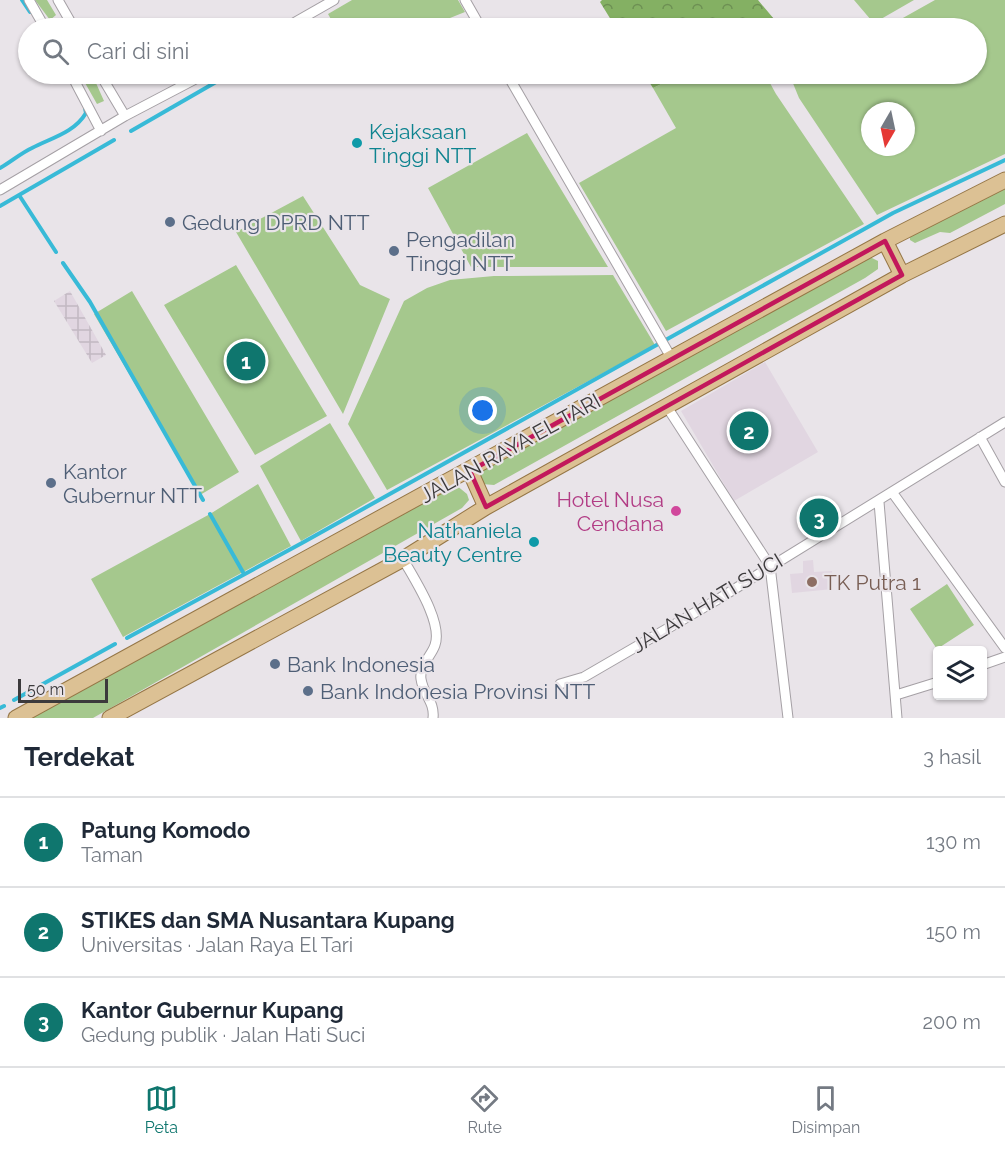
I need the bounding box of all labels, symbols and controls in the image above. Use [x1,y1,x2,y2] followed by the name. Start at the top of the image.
[18,18,987,84] search box
[39,35,72,68] icon: search
[87,38,189,64] text: Cari di sini
[861,102,915,156] north arrow
[369,119,477,168] place label: Kejaksaan Tinggi NTT
[350,136,364,150] marker: Kejaksaan Tinggi NTT
[182,210,370,235] place label: Gedung DPRD NTT
[163,215,177,229] marker: Gedung DPRD NTT
[406,227,515,276] place label: Pengadilan Tinggi NTT
[387,244,401,258] marker: Pengadilan Tinggi NTT
[226,338,266,384] pin: 1
[415,388,605,508] street label: JALAN RAYA EL TARI
[468,396,497,425] your location
[730,408,768,454] pin: 2
[63,459,202,508] place label: Kantor Gubernur NTT
[44,476,58,490] marker: Kantor Gubernur NTT
[556,487,664,536] place label: Hotel Nusa Cendana
[800,496,838,540] pin: 3
[669,504,683,518] marker: Hotel Nusa Cendana
[383,518,522,567] place label: Nathaniela Beauty Centre
[527,535,541,549] marker: Nathaniela Beauty Centre
[627,548,787,658] street label: JALAN HATI SUCI
[824,570,921,595] place label: TK Putra 1
[805,575,819,589] marker: TK Putra 1
[933,646,987,700] map controls
[933,646,987,700] button: layers
[287,652,435,677] place label: Bank Indonesia
[268,657,282,671] marker: Bank Indonesia
[18,676,108,704] scale bar
[320,679,596,704] place label: Bank Indonesia Provinsi NTT
[27,680,64,699] text: 50 m
[301,684,315,698] marker: Bank Indonesia Provinsi NTT
[24,742,135,772] text: Terdekat
[923,745,981,769] text: 3 hasil
[81,817,250,843] text: Patung Komodo
[39,830,48,854] text: 1
[926,830,981,854] text: 130 m
[81,843,143,867] text: Taman
[81,907,455,933] text: STIKES dan SMA Nusantara Kupang
[38,920,49,944] text: 2
[926,920,981,944] text: 150 m
[81,933,353,957] text: Universitas · Jalan Raya El Tari
[81,997,344,1023] text: Kantor Gubernur Kupang
[38,1010,49,1034] text: 3
[923,1010,981,1034] text: 200 m
[81,1023,365,1047] text: Gedung publik · Jalan Hati Suci
[145,1082,178,1137] tab: Peta
[467,1082,502,1137] tab: Rute
[791,1082,860,1137] tab: Disimpan

